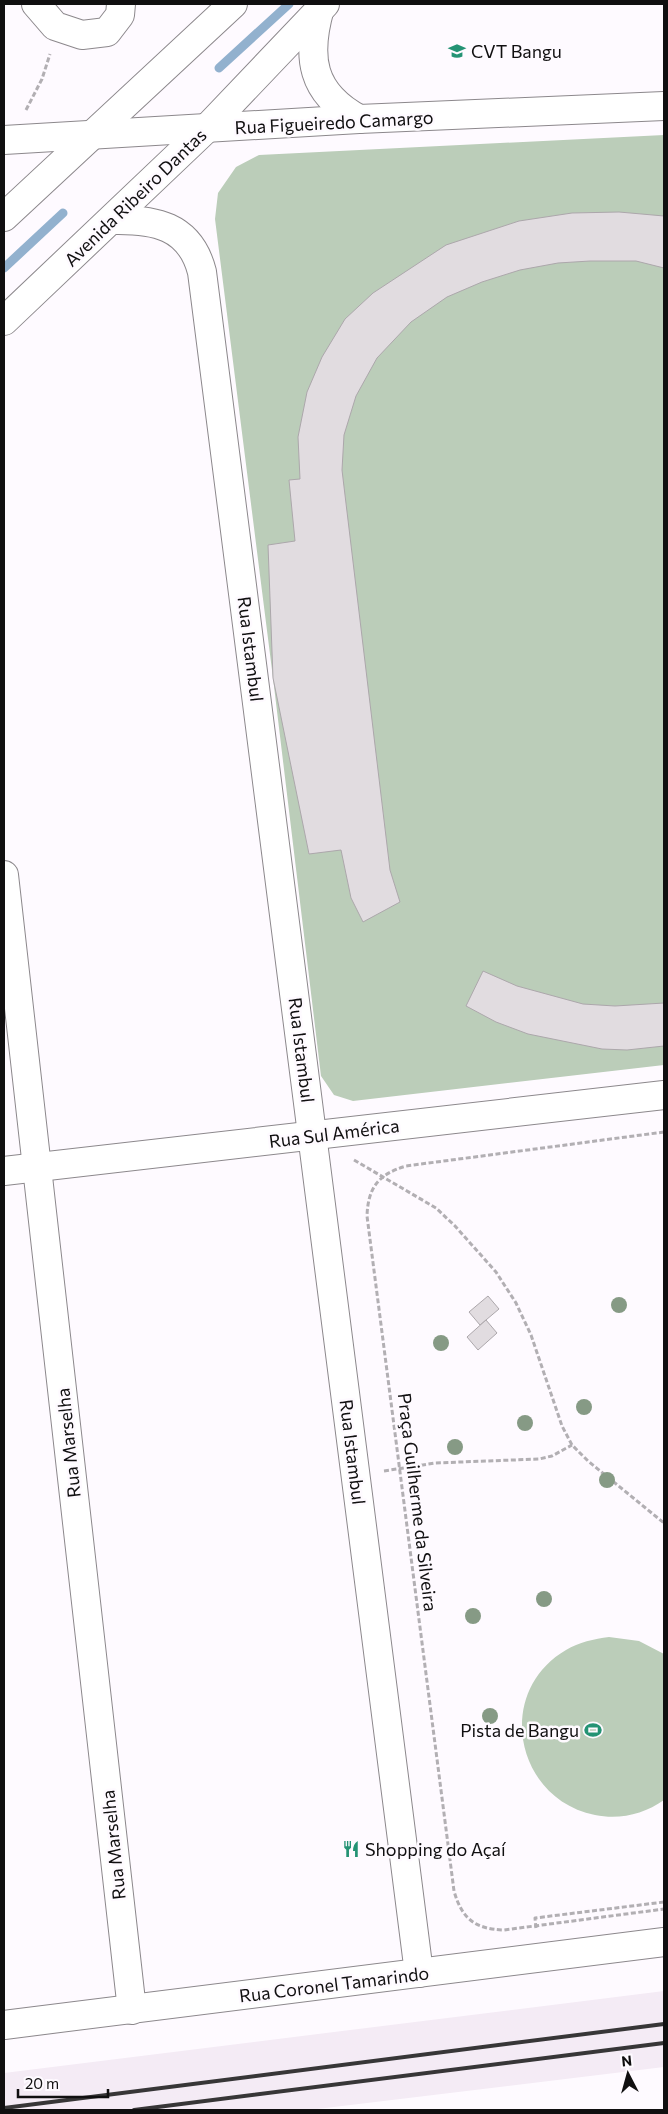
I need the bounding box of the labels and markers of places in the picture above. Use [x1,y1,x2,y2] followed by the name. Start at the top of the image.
[471,40,562,62] place label: CVT Bangu
[447,41,467,61] school or university icon: CVT Bangu
[460,1719,579,1741] place label: Pista de Bangu
[583,1720,603,1740] sports icon: Pista de Bangu
[365,1838,507,1860] place label: Shopping do Açaí
[341,1839,361,1859] restaurant icon: Shopping do Açaí

